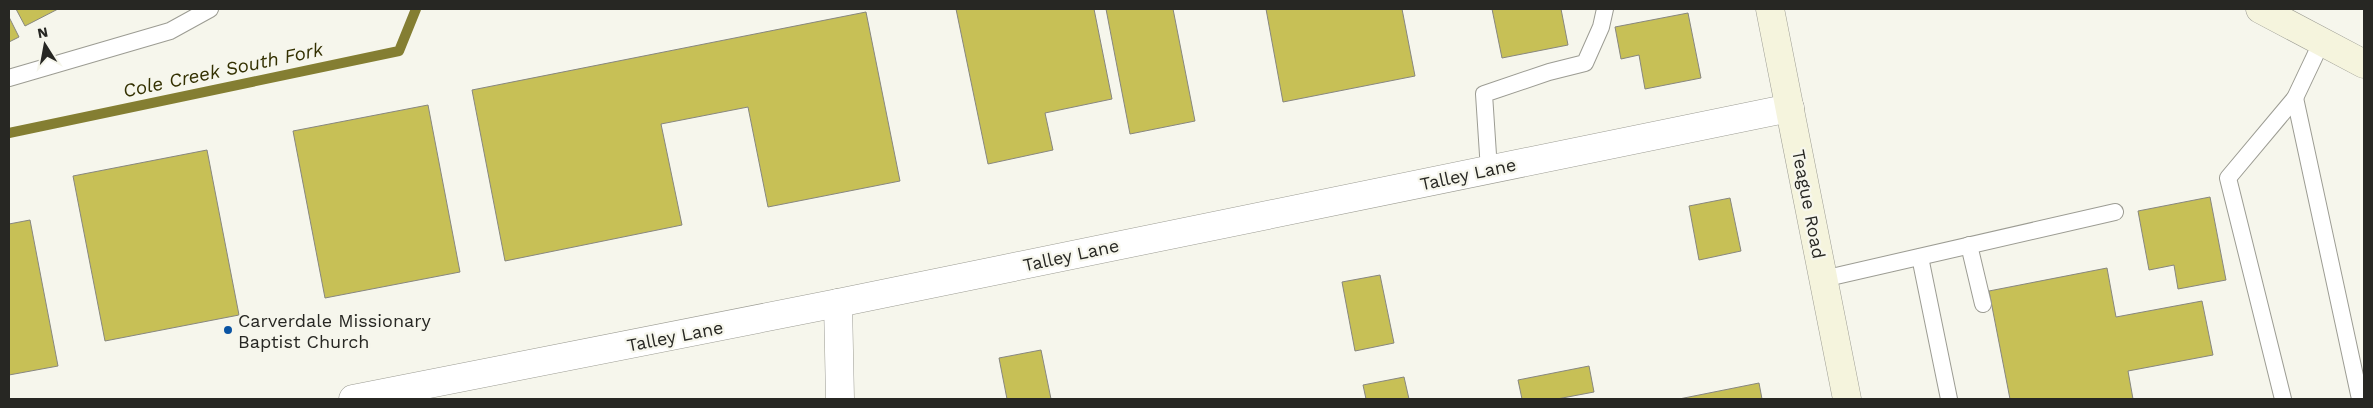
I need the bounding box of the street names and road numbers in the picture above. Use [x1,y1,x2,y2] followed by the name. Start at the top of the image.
[1788,148,1830,260] street label: Teague Road
[1418,154,1518,194] street label: Talley Lane
[1021,235,1121,275] street label: Talley Lane
[625,316,725,356] street label: Talley Lane

